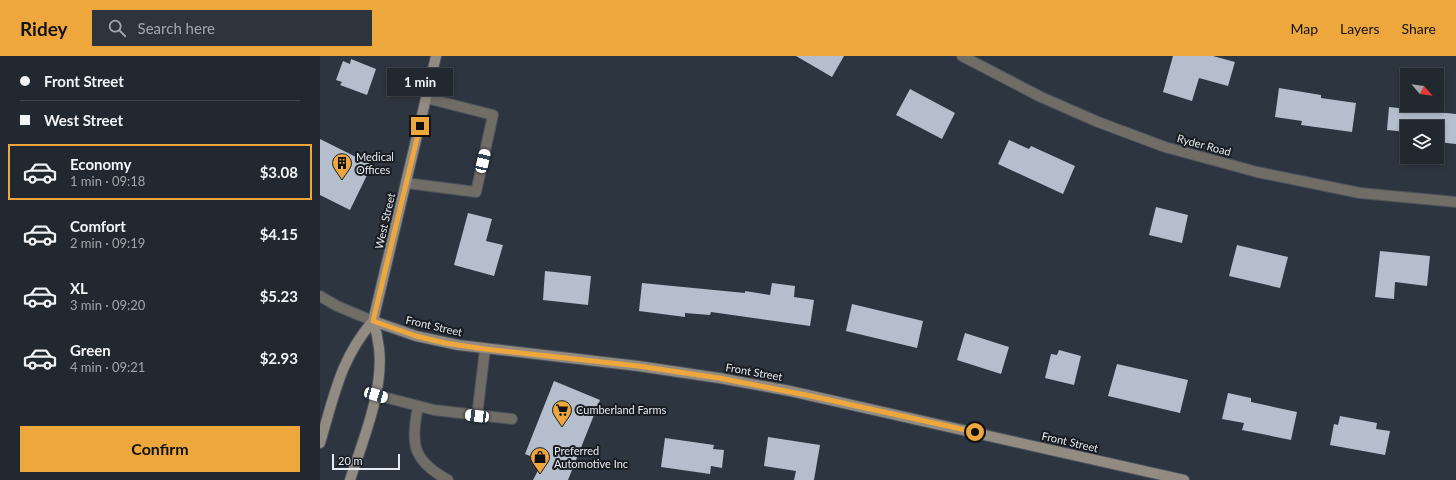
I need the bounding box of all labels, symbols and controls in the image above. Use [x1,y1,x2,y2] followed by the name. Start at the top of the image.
[92,10,372,46] search box
[20,17,68,40] text: Ridey
[106,17,128,39] icon: search
[138,19,215,37] text: Search here
[1290,20,1318,37] text: Map
[1340,20,1380,37] text: Layers
[1402,20,1436,37] text: Share
[387,68,453,96] callout: 1 min
[1400,68,1444,112] north arrow
[1400,68,1444,164] map controls
[44,72,124,90] text: Front Street
[404,74,436,90] text: 1 min
[44,111,123,129] text: West Street
[411,117,429,135] route end
[1400,120,1444,164] button: layers
[1176,131,1232,158] street label: Ryder Road
[474,148,492,174] car
[356,150,394,176] place label: Medical Offices
[331,152,353,180] building icon: Medical Offices
[22,154,58,190] icon: car
[70,155,131,173] text: Economy
[260,163,298,181] text: $3.08
[70,173,145,189] text: 1 min · 09:18
[372,192,397,250] street label: West Street
[22,216,58,252] icon: car
[70,217,126,235] text: Comfort
[260,225,298,243] text: $4.15
[70,235,145,251] text: 2 min · 09:19
[22,278,58,314] icon: car
[70,279,88,297] text: XL
[260,287,298,305] text: $5.23
[70,297,145,313] text: 3 min · 09:20
[405,313,464,338] street label: Front Street
[22,340,58,376] icon: car
[70,341,111,359] text: Green
[260,349,298,367] text: $2.93
[70,359,145,375] text: 4 min · 09:21
[725,360,784,383] street label: Front Street
[363,386,389,404] car
[551,399,573,427] supermarket icon: Cumberland Farms
[576,403,667,416] place label: Cumberland Farms
[464,409,490,423] car
[966,423,984,441] route start
[20,426,300,472] button: Confirm
[1041,429,1100,454] street label: Front Street
[554,444,628,470] place label: Preferred Automotive Inc
[529,446,551,474] shop icon: Preferred Automotive Inc
[332,452,400,471] scale bar
[338,454,363,467] text: 20 m

